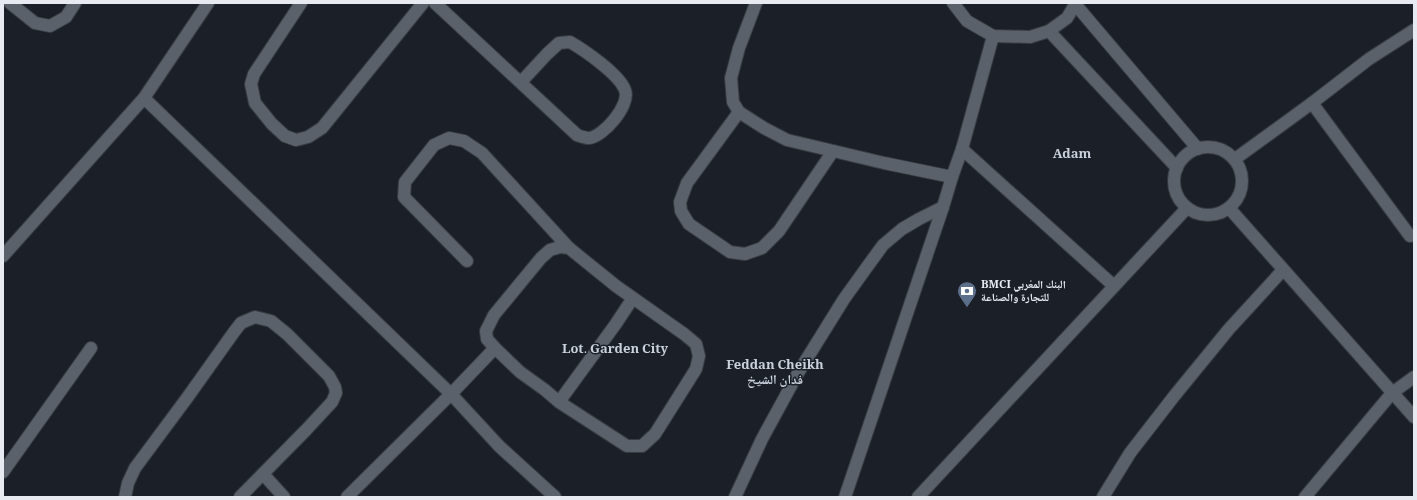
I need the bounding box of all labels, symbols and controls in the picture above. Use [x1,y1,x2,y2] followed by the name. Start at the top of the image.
[1053,144,1091,166] district label: Adam
[981,276,1066,308] place label: BMCI البنك المغربي للتجارة والصناعة
[956,280,978,308] bank icon: BMCI البنك المغربي للتجارة والصناعة
[562,339,669,361] district label: Lot. Garden City
[726,355,824,392] district label: Feddan Cheikh فدان الشيخ

